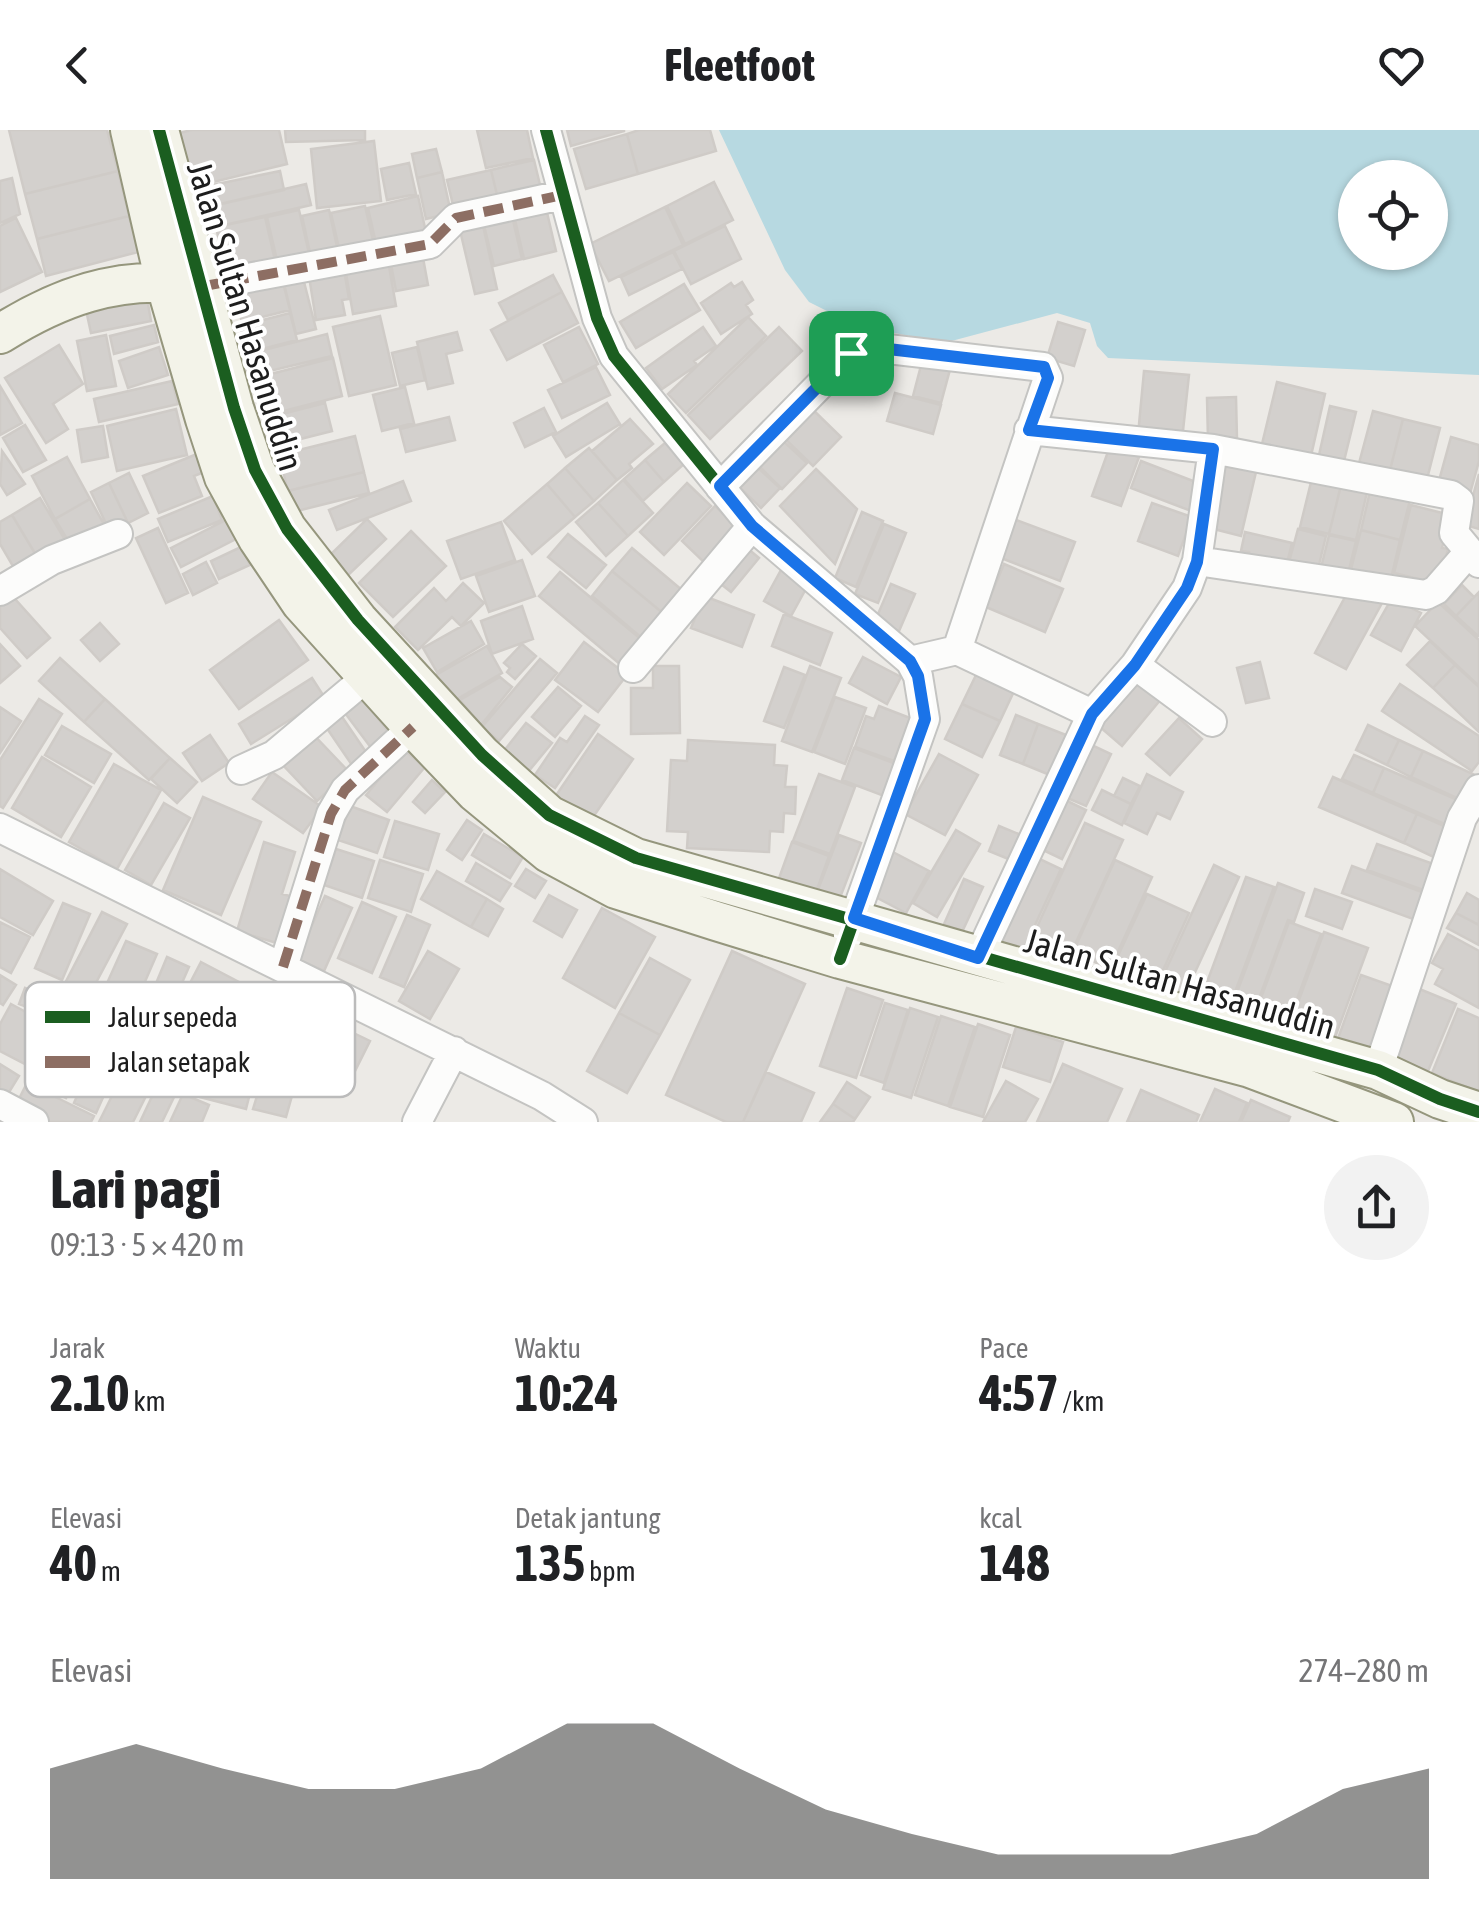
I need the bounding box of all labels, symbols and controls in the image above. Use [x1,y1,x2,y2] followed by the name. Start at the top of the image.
[50,38,105,93] icon: back
[1374,38,1429,93] icon: heart
[664,39,815,91] text: Fleetfoot
[180,157,312,475] street label: Jalan Sultan Hasanuddin
[1338,160,1448,270] map controls
[1338,160,1448,270] button: locate
[809,311,894,396] pin
[824,326,879,381] icon: arrive
[1020,920,1340,1046] street label: Jalan Sultan Hasanuddin
[25,982,355,1097] legend
[108,1001,238,1033] text: Jalur sepeda
[108,1046,250,1078] text: Jalan setapak
[1324,1155,1429,1260] button: share
[50,1157,221,1220] text: Lari pagi
[50,1226,244,1263] text: 09:13 · 5 × 420 m
[50,1332,105,1364] text: Jarak
[515,1332,581,1364] text: Waktu
[979,1332,1029,1364] text: Pace
[50,1364,129,1422] text: 2.10
[515,1364,619,1422] text: 10:24
[979,1364,1059,1422] text: 4:57
[129,1385,166,1417] text: km
[1059,1385,1105,1417] text: /km
[50,1502,122,1534] text: Elevasi
[515,1502,661,1534] text: Detak jantung
[979,1502,1022,1534] text: kcal
[50,1534,97,1592] text: 40
[515,1534,585,1592] text: 135
[979,1534,1050,1592] text: 148
[97,1555,121,1587] text: m
[585,1555,636,1587] text: bpm
[50,1652,132,1689] text: Elevasi
[1299,1652,1429,1689] text: 274–280 m

